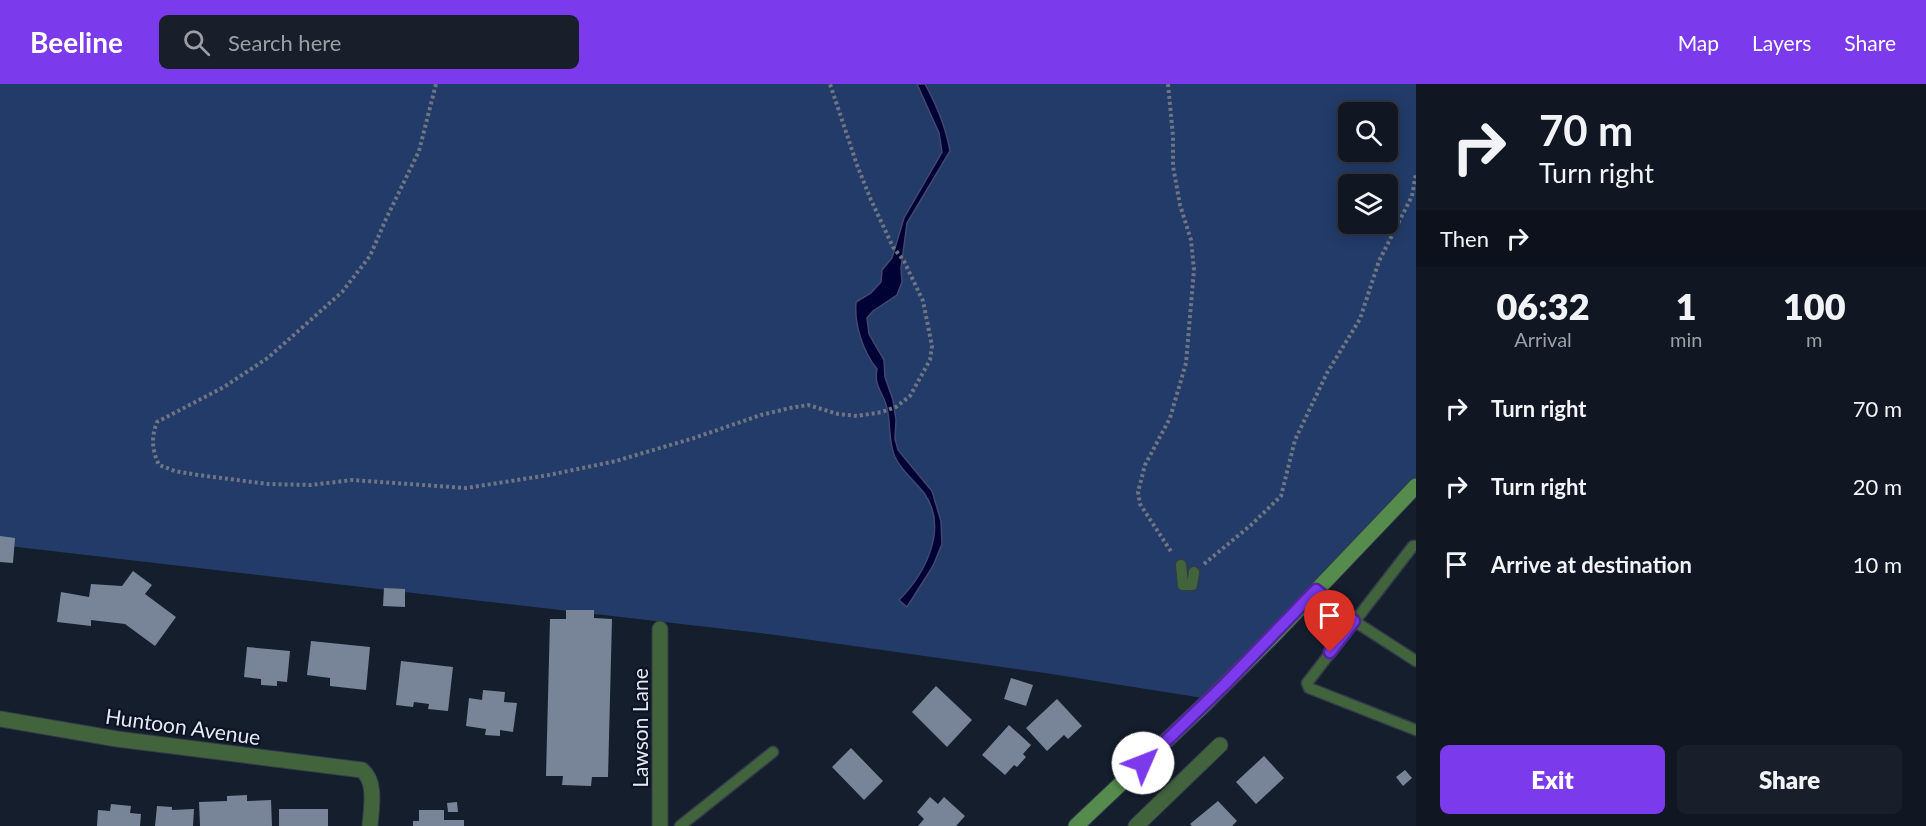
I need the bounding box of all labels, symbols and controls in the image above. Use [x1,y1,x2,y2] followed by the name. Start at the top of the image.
[159,15,579,69] search box
[30,25,123,59] text: Beeline
[180,26,213,59] icon: search
[228,29,341,56] text: Search here
[1678,30,1719,55] text: Map
[1752,30,1811,55] text: Layers
[1844,30,1896,55] text: Share
[1338,102,1398,234] map controls
[1338,102,1398,162] button: search
[1539,105,1633,155] text: 70 m
[1440,108,1518,186] icon: right
[1539,156,1654,189] text: Turn right
[1338,174,1398,234] button: layers
[1501,222,1534,255] icon: right
[1440,225,1489,252] text: Then
[1496,284,1590,328] text: 06:32
[1676,284,1697,328] text: 1
[1783,284,1846,328] text: 100
[1514,327,1572,351] text: Arrival
[1670,327,1702,351] text: min
[1806,327,1822,351] text: m
[1440,392,1473,425] icon: right
[1491,395,1586,422] text: Turn right
[1853,395,1902,422] text: 70 m
[1440,470,1473,503] icon: right
[1491,473,1586,500] text: Turn right
[1853,473,1902,500] text: 20 m
[1440,548,1473,581] icon: arrive
[1491,551,1692,578] text: Arrive at destination
[1853,551,1902,578] text: 10 m
[1304,590,1355,652] pin
[1313,599,1346,632] icon: arrive
[627,668,652,788] street label: Lawson Lane
[104,703,262,749] street label: Huntoon Avenue
[1111,731,1175,795] position arrow
[1440,745,1665,814] button: Exit
[1677,745,1902,814] button: Share

